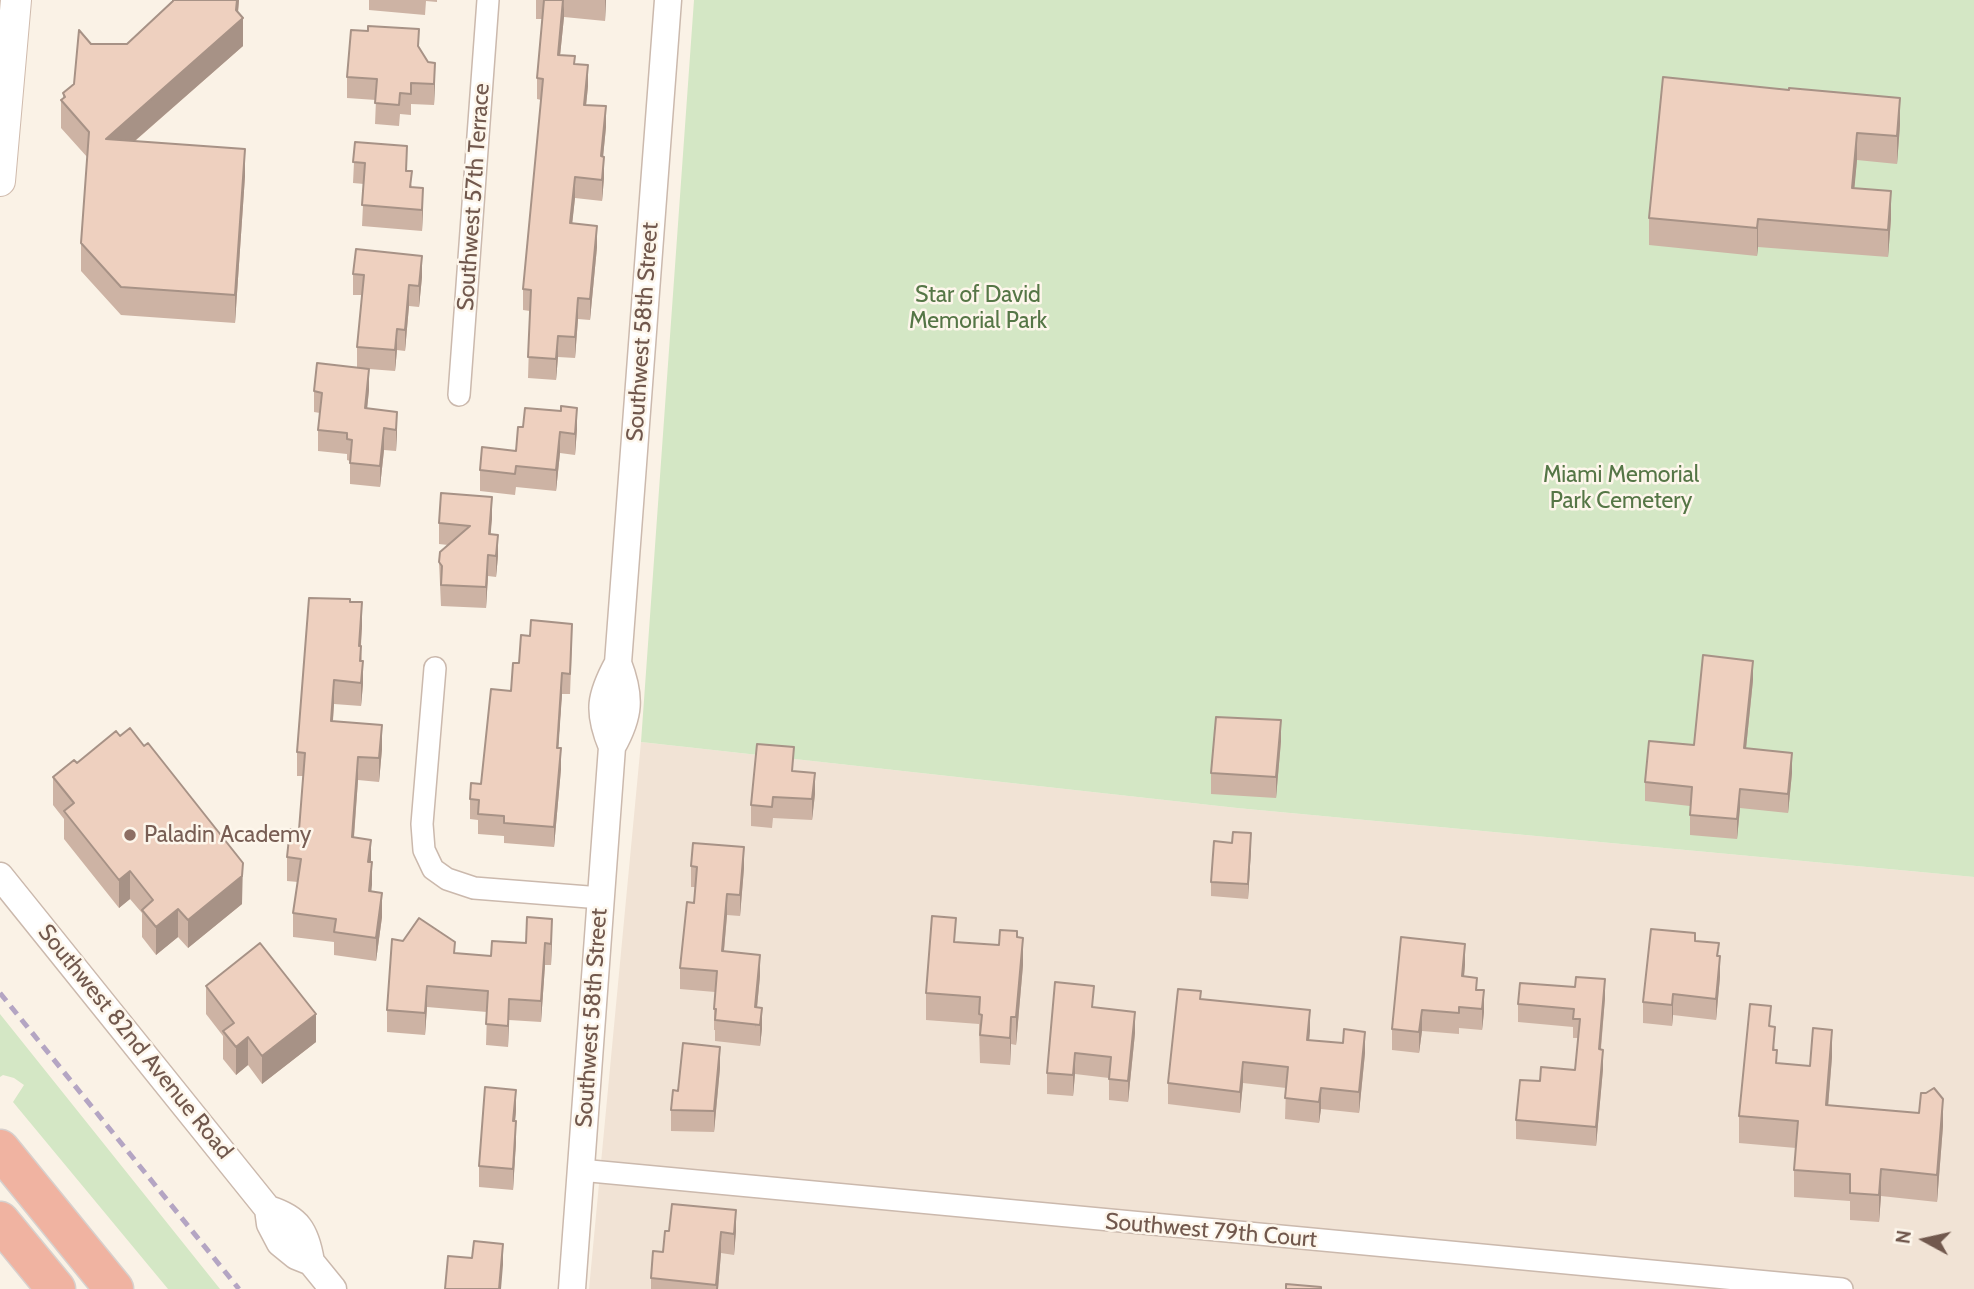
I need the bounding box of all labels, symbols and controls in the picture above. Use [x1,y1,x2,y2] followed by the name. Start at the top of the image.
[452,82,496,312] street label: Southwest 57th Terrace
[622,221,664,443] street label: Southwest 58th Street
[909,281,1047,335] park label: Star of David Memorial Park
[1543,461,1699,515] park label: Miami Memorial Park Cemetery
[144,821,311,849] place label: Paladin Academy
[122,827,138,843] marker: Paladin Academy
[571,907,613,1129] street label: Southwest 58th Street
[32,919,238,1165] street label: Southwest 82nd Avenue Road
[1890,1205,1960,1275] north arrow
[1104,1208,1318,1254] street label: Southwest 79th Court
[1891,1229,1916,1245] text: N

